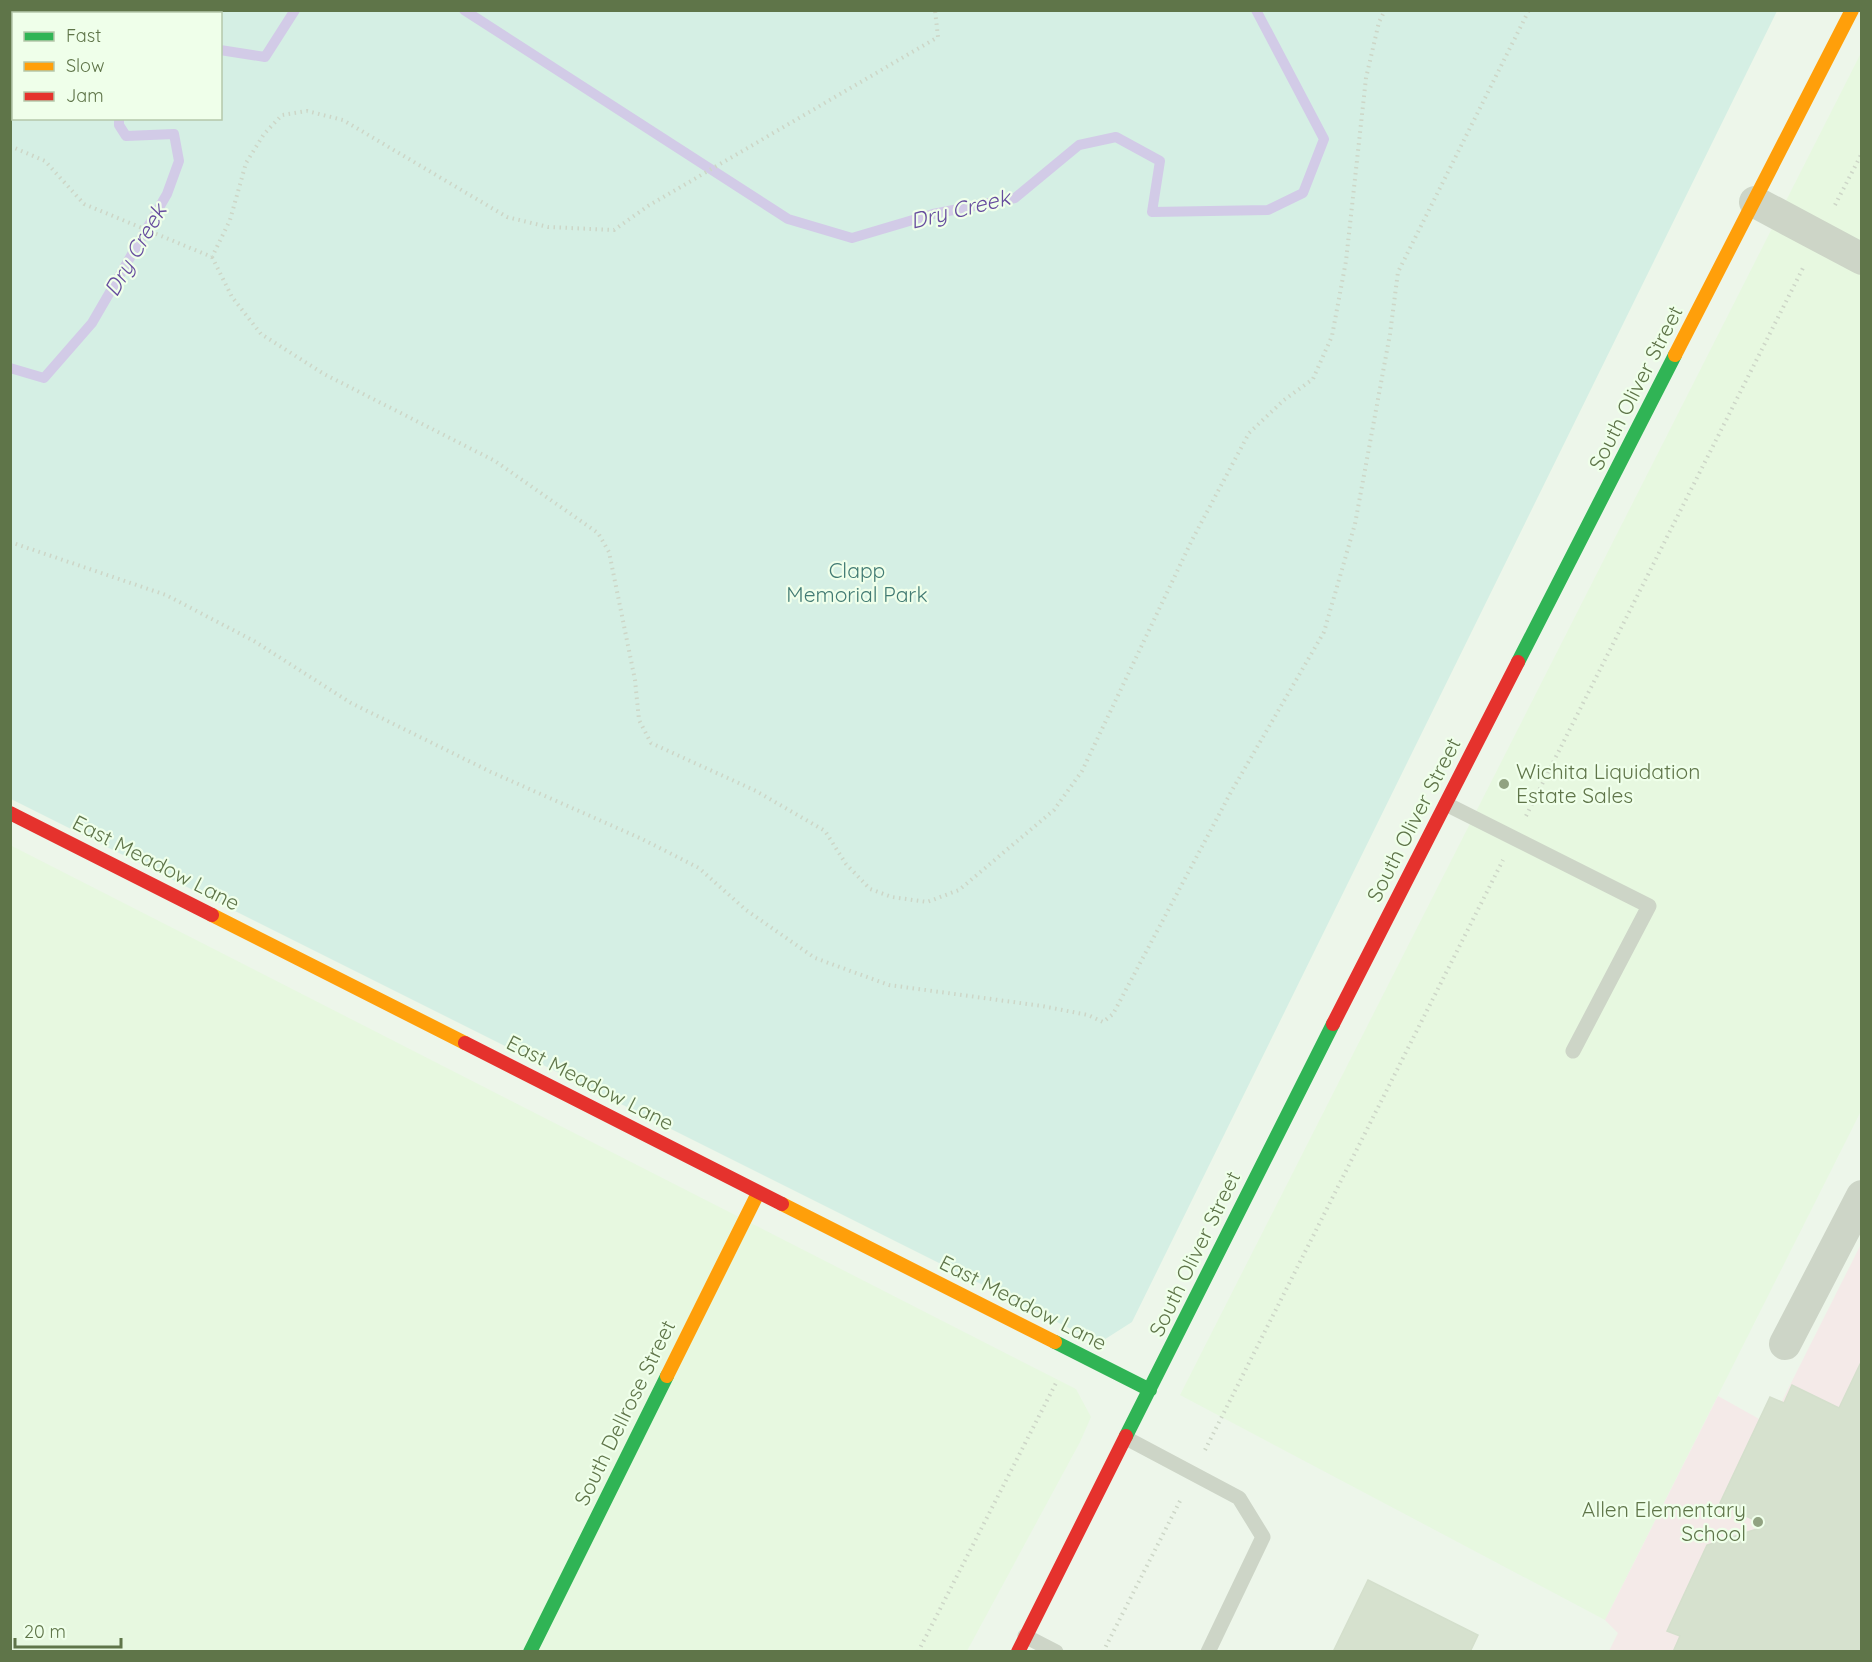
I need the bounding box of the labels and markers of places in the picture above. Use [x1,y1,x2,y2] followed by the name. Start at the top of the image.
[1516,758,1700,808] place label: Wichita Liquidation Estate Sales
[1497,777,1511,791] marker: Wichita Liquidation Estate Sales
[1582,1496,1746,1546] place label: Allen Elementary School
[1751,1515,1765,1529] marker: Allen Elementary School

